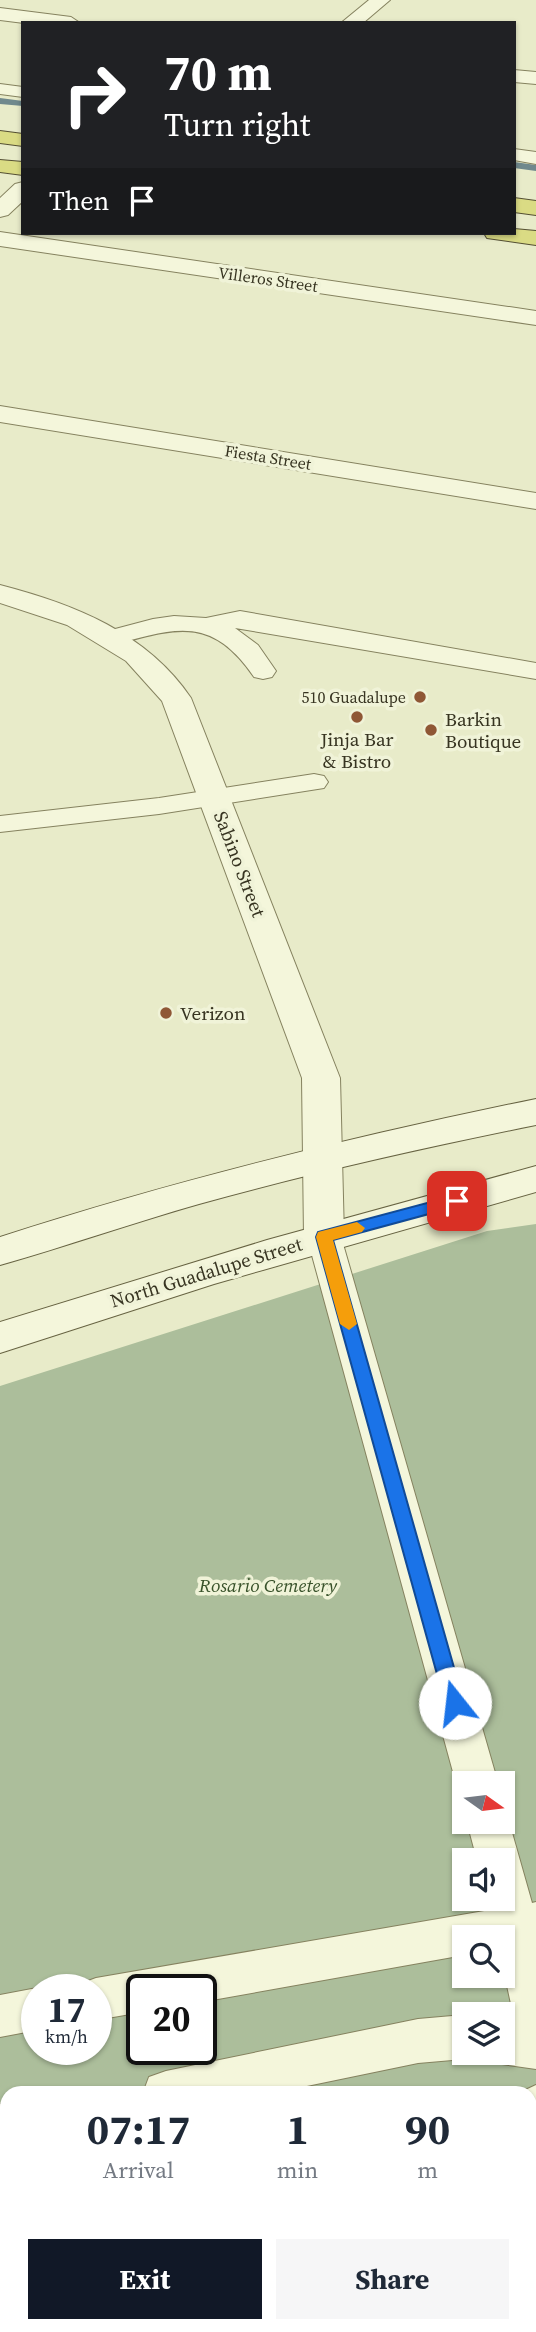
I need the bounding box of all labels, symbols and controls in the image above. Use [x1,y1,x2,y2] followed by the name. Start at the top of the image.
[164,39,272,106] text: 70 m
[49,49,140,140] icon: right
[164,103,310,147] text: Turn right
[123,182,161,220] icon: arrive
[49,183,109,219] text: Then
[217,261,320,297] street label: Villeros Street
[223,439,314,475] street label: Fiesta Street
[302,686,406,708] place label: 510 Guadalupe
[412,689,428,705] marker: 510 Guadalupe
[445,706,521,754] place label: Barkin Boutique
[349,709,365,725] marker: Jinja Bar & Bistro
[423,722,439,738] marker: Barkin Boutique
[319,726,394,774] place label: Jinja Bar & Bistro
[208,807,272,921] street label: Sabino Street
[180,1000,245,1026] place label: Verizon
[158,1005,174,1021] marker: Verizon
[427,1171,487,1231] pin
[438,1182,476,1220] icon: arrive
[107,1230,306,1314] street label: North Guadalupe Street
[198,1572,338,1598] park label: Rosario Cemetery
[418,1666,492,1740] position arrow
[452,1771,514,1834] north arrow
[452,1771,515,2065] map controls
[452,1848,515,1911] button: sound
[452,1925,515,1988] button: search
[126,1974,217,2065] speed limit sign: 20
[48,1986,85,2034] text: 17
[452,2002,515,2065] button: layers
[45,2024,88,2049] text: km/h
[87,2100,190,2158] text: 07:17
[286,2100,309,2158] text: 1
[405,2100,450,2158] text: 90
[103,2154,174,2186] text: Arrival
[277,2154,318,2186] text: min
[417,2154,438,2186] text: m
[28,2239,262,2319] button: Exit
[276,2239,509,2319] button: Share

